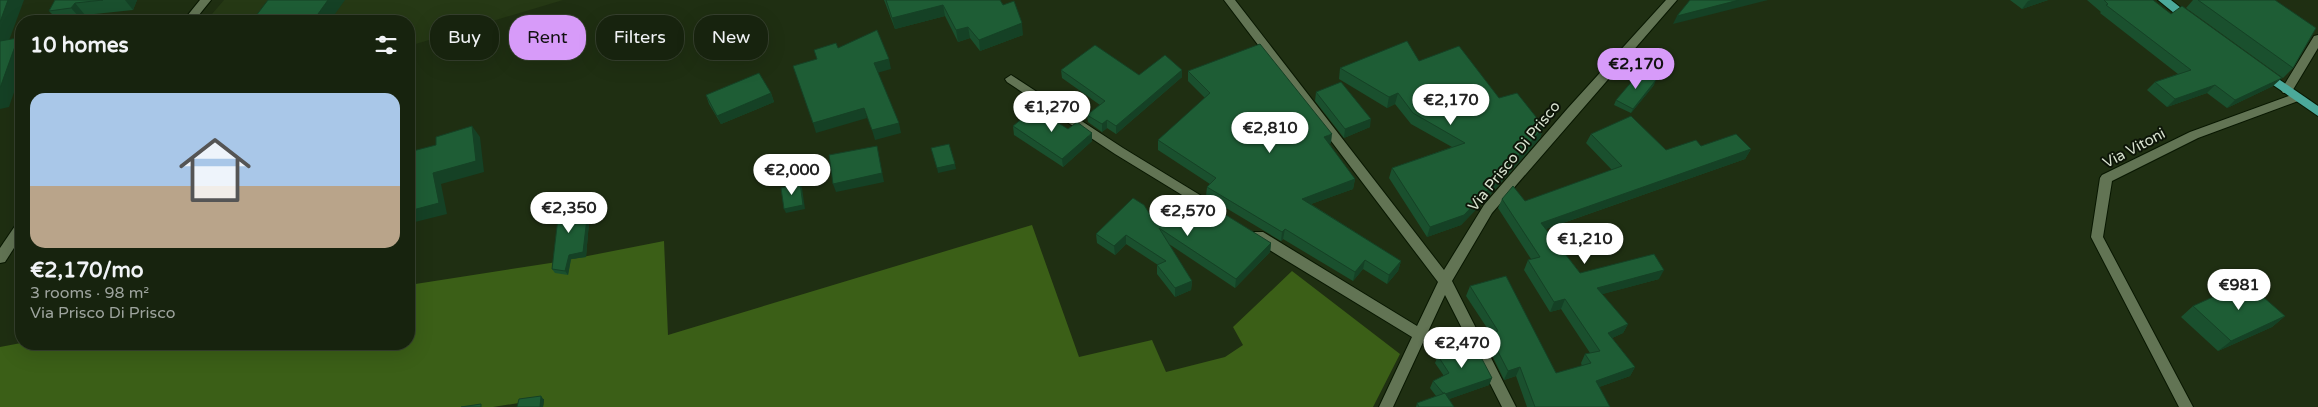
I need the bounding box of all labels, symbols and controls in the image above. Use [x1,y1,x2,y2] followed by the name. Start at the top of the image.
[430,15,499,60] chip: Buy
[509,15,586,60] chip: Rent
[596,15,684,60] chip: Filters
[694,15,768,60] chip: New
[372,31,400,59] icon: filters
[30,33,129,58] text: 10 homes
[1595,48,1677,90] pin: €2,170
[1608,54,1664,74] text: €2,170
[1410,84,1492,126] pin: €2,170
[1011,90,1093,133] pin: €1,270
[1423,90,1479,110] text: €2,170
[1024,97,1080,117] text: €1,270
[1464,97,1564,215] street label: Via Prisco Di Prisco
[1229,112,1311,154] pin: €2,810
[1242,118,1298,138] text: €2,810
[2100,124,2168,172] street label: Via Vitoni
[170,125,260,215] icon: home
[751,154,833,196] pin: €2,000
[764,160,820,180] text: €2,000
[528,192,610,234] pin: €2,350
[1147,194,1229,237] pin: €2,570
[541,198,597,218] text: €2,350
[1160,201,1216,221] text: €2,570
[1544,222,1626,265] pin: €1,210
[1557,229,1613,249] text: €1,210
[30,258,144,283] text: €2,170/mo
[2209,268,2269,311] pin: €981
[2218,275,2260,295] text: €981
[30,283,149,303] text: 3 rooms · 98 m²
[30,303,175,323] text: Via Prisco Di Prisco
[1421,326,1503,369] pin: €2,470
[1435,333,1489,353] text: €2,470

